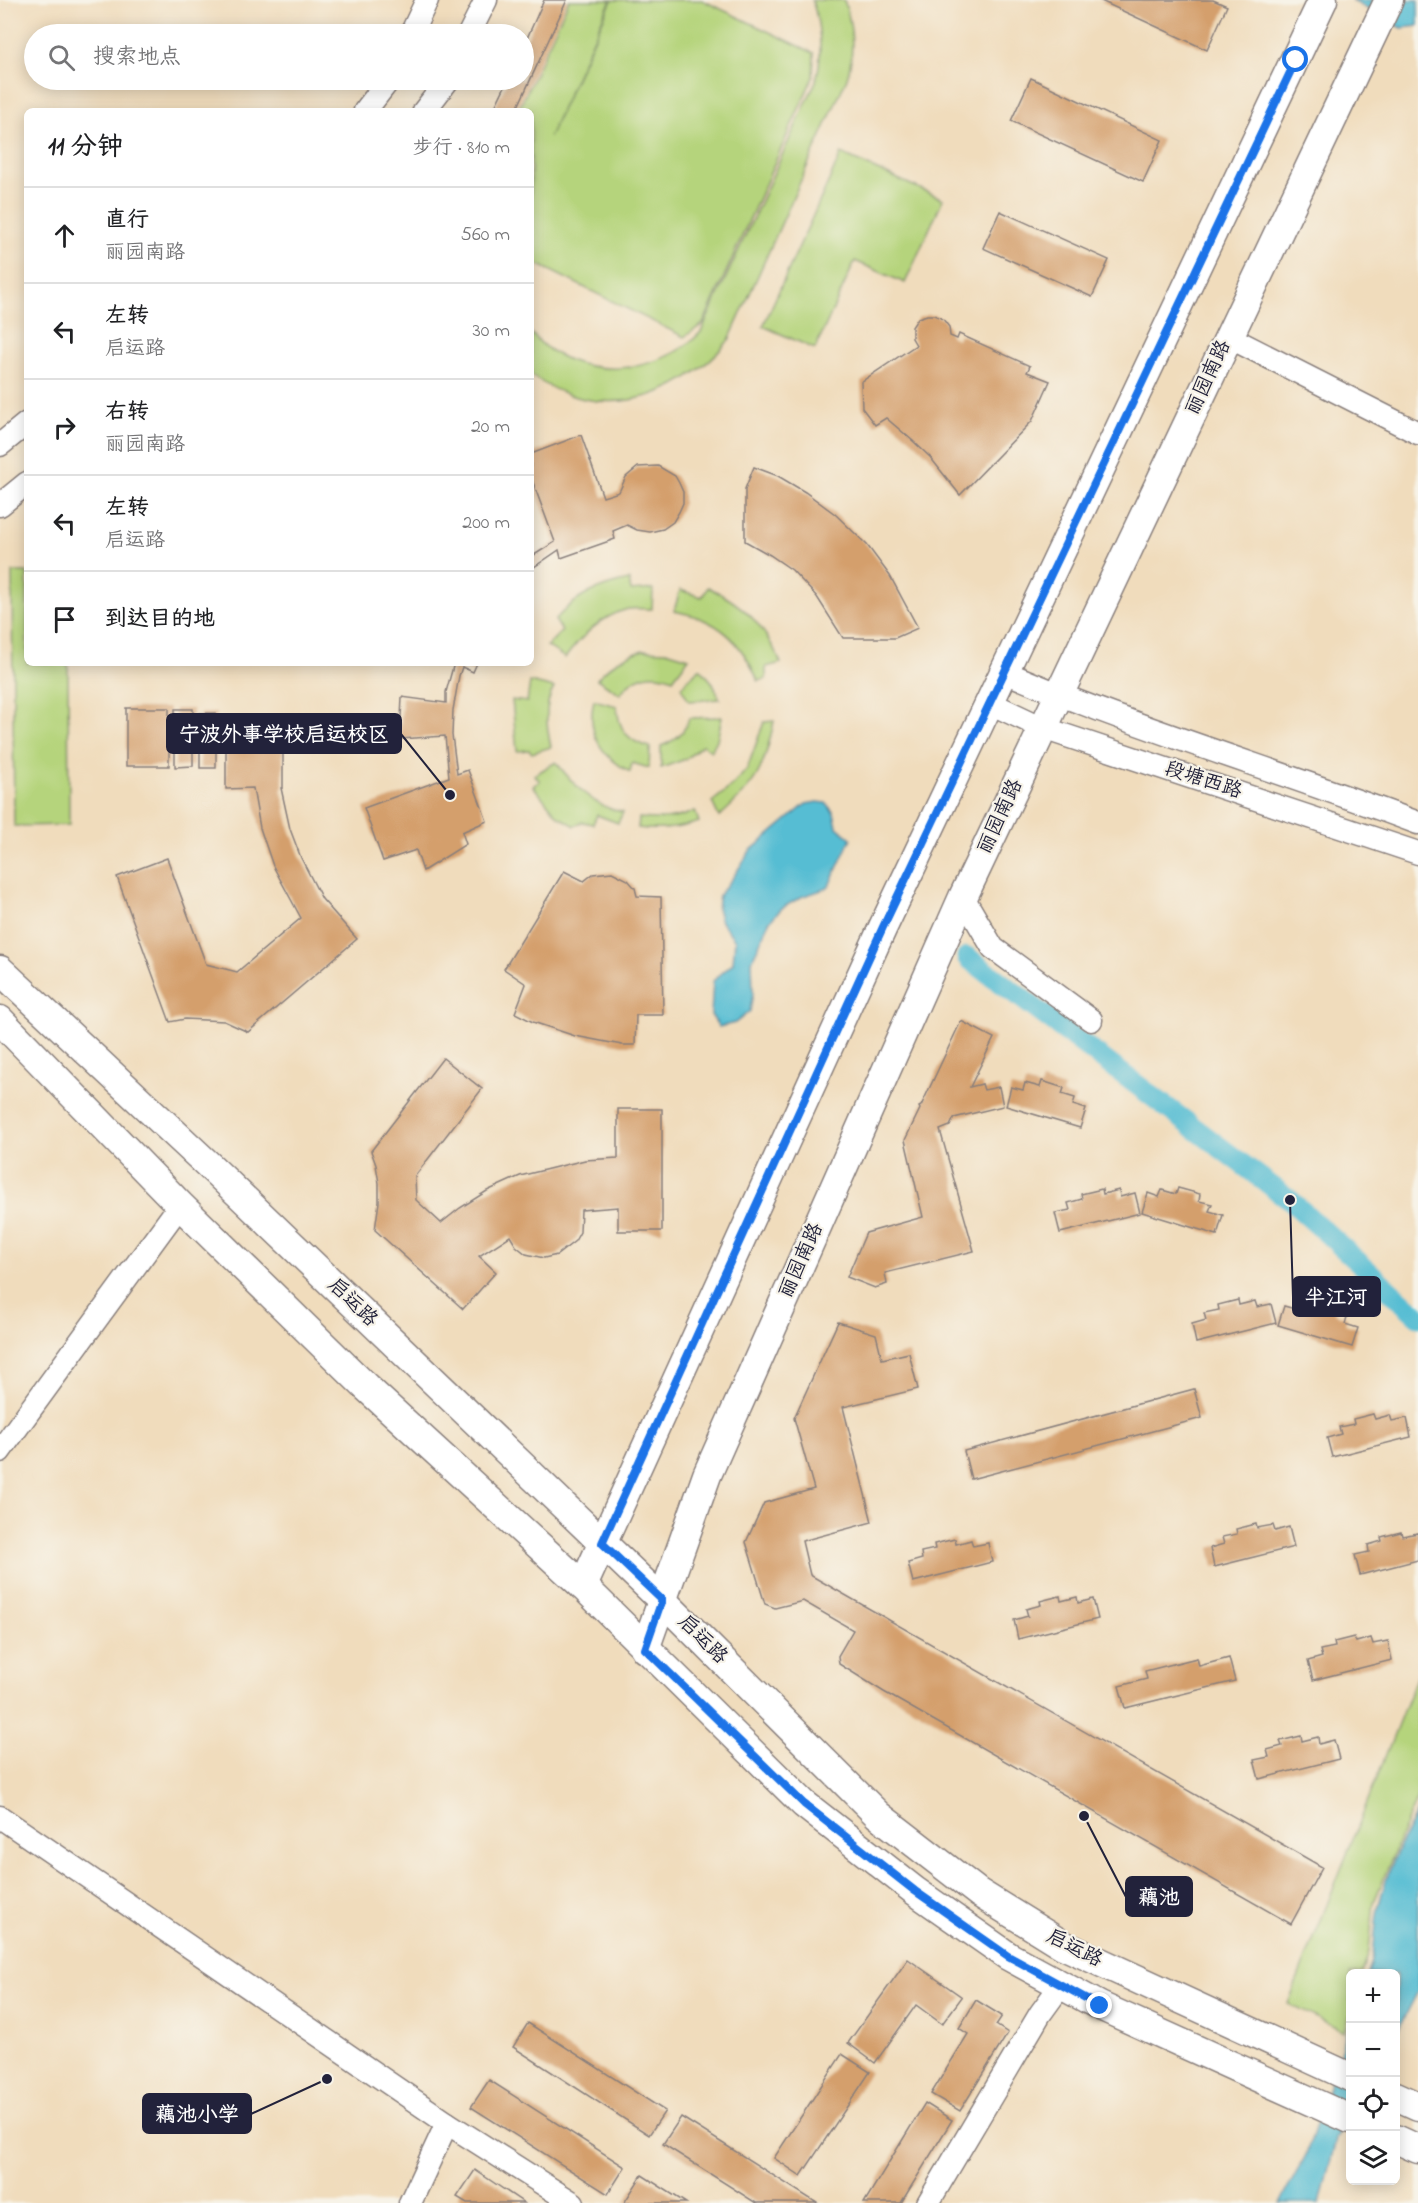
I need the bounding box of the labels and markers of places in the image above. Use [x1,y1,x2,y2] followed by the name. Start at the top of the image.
[167,714,401,753] callout: 宁波外事学校启运校区
[1293,1277,1380,1316] callout: 半江河
[1126,1877,1192,1916] callout: 藕池
[143,2094,251,2133] callout: 藕池小学

